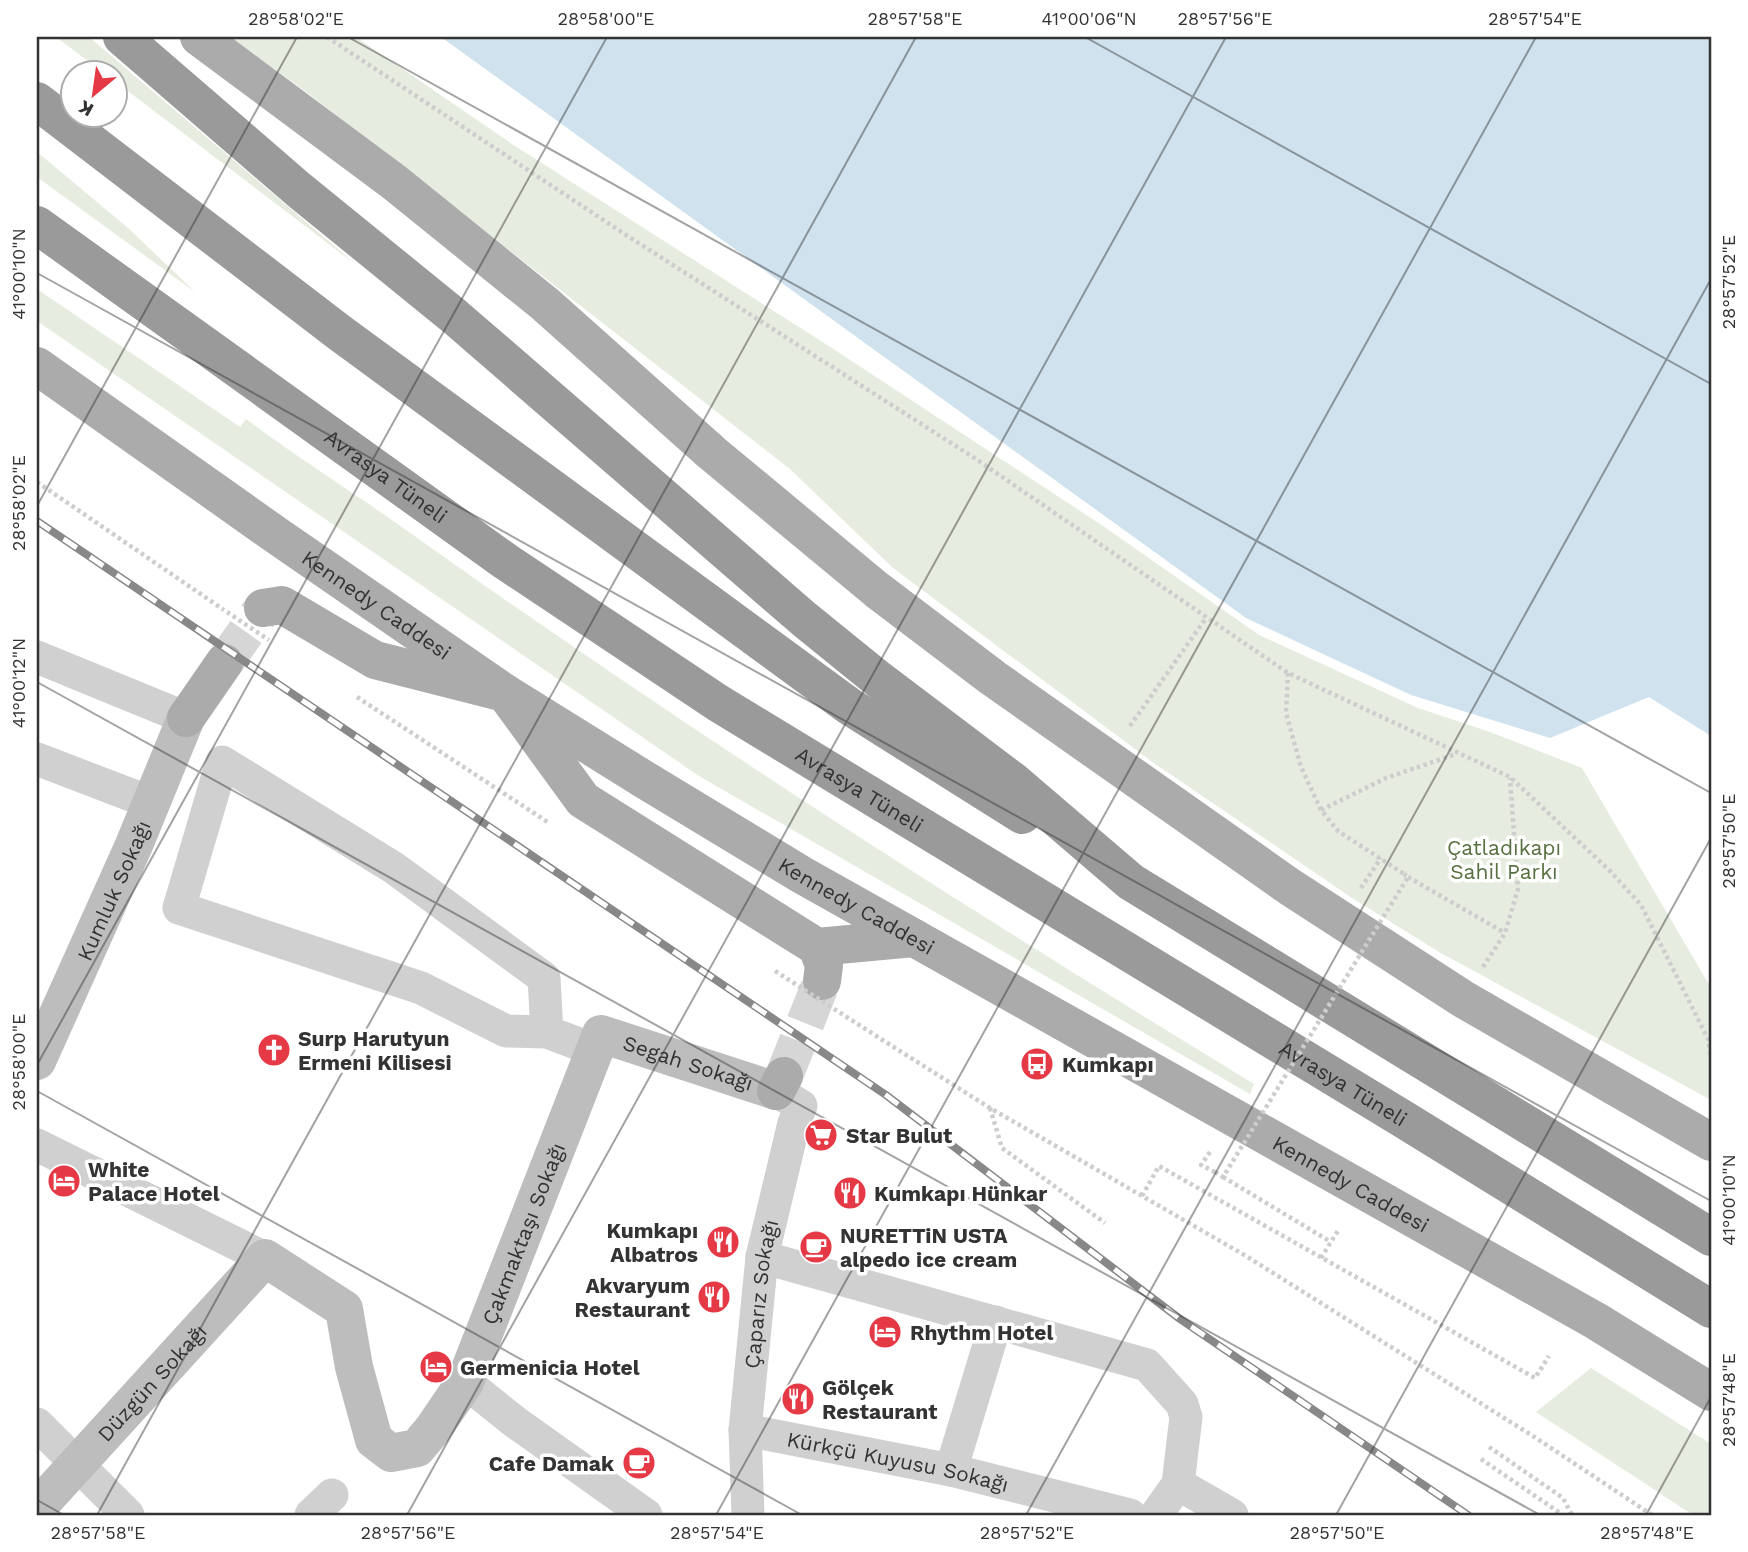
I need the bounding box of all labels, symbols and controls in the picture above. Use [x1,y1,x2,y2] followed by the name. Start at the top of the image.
[248,8,344,29] text: 28°58'02"E
[558,8,654,29] text: 28°58'00"E
[868,8,962,29] text: 28°57'58"E
[1041,8,1137,29] text: 41°00'06"N
[1178,8,1272,29] text: 28°57'56"E
[1488,8,1582,29] text: 28°57'54"E
[60,60,130,130] north arrow
[75,95,97,122] text: K
[8,228,29,320] text: 41°00'10"N
[1718,235,1739,329] text: 28°57'52"E
[320,423,452,528] street label: Avrasya Tüneli
[8,455,29,551] text: 28°58'02"E
[297,544,456,664] street label: Kennedy Caddesi
[8,638,29,728] text: 41°00'12"N
[791,741,928,837] street label: Avrasya Tüneli
[1718,793,1739,889] text: 28°57'50"E
[71,817,155,964] street label: Kumluk Sokağı
[1447,835,1561,884] park label: Çatladıkapı Sahil Parkı
[774,851,939,960] street label: Kennedy Caddesi
[8,1014,29,1110] text: 28°58'00"E
[298,1026,452,1075] place label: Surp Harutyun Ermeni Kilisesi
[620,1030,757,1095] street label: Segah Sokağı
[255,1031,293,1069] church icon: Surp Harutyun Ermeni Kilisesi
[1275,1035,1412,1131] street label: Avrasya Tüneli
[1018,1045,1056,1083] bus stop icon: Kumkapı
[1062,1052,1154,1077] place label: Kumkapı
[802,1116,840,1154] supermarket icon: Star Bulut
[846,1123,952,1148] place label: Star Bulut
[1269,1130,1434,1237] street label: Kennedy Caddesi
[476,1139,570,1328] street label: Çakmaktaşı Sokağı
[1718,1154,1739,1246] text: 41°00'10"N
[88,1157,220,1206] place label: White Palace Hotel
[45,1162,83,1200] hotel icon: White Palace Hotel
[831,1174,869,1212] restaurant icon: Kumkapı Hünkar
[874,1181,1047,1206] place label: Kumkapı Hünkar
[739,1217,783,1370] street label: Çaparız Sokağı
[606,1218,698,1267] place label: Kumkapı Albatros
[704,1223,742,1261] restaurant icon: Kumkapı Albatros
[840,1223,1017,1272] place label: NURETTiN USTA alpedo ice cream
[797,1228,835,1266] cafe icon: NURETTiN USTA alpedo ice cream
[575,1273,690,1322] place label: Akvaryum Restaurant
[695,1278,733,1316] restaurant icon: Akvaryum Restaurant
[866,1313,904,1351] hotel icon: Rhythm Hotel
[92,1319,211,1446] street label: Düzgün Sokağı
[910,1320,1053,1345] place label: Rhythm Hotel
[417,1348,455,1386] hotel icon: Germenicia Hotel
[1718,1353,1739,1447] text: 28°57'48"E
[460,1355,640,1380] place label: Germenicia Hotel
[822,1375,937,1424] place label: Gölçek Restaurant
[779,1380,817,1418] restaurant icon: Gölçek Restaurant
[785,1426,1011,1497] street label: Kürkçü Kuyusu Sokağı
[620,1444,658,1482] cafe icon: Cafe Damak
[489,1451,615,1476] place label: Cafe Damak
[51,1522,145,1543] text: 28°57'58"E
[361,1522,455,1543] text: 28°57'56"E
[670,1522,764,1543] text: 28°57'54"E
[980,1522,1074,1543] text: 28°57'52"E
[1289,1522,1385,1543] text: 28°57'50"E
[1600,1522,1694,1543] text: 28°57'48"E

